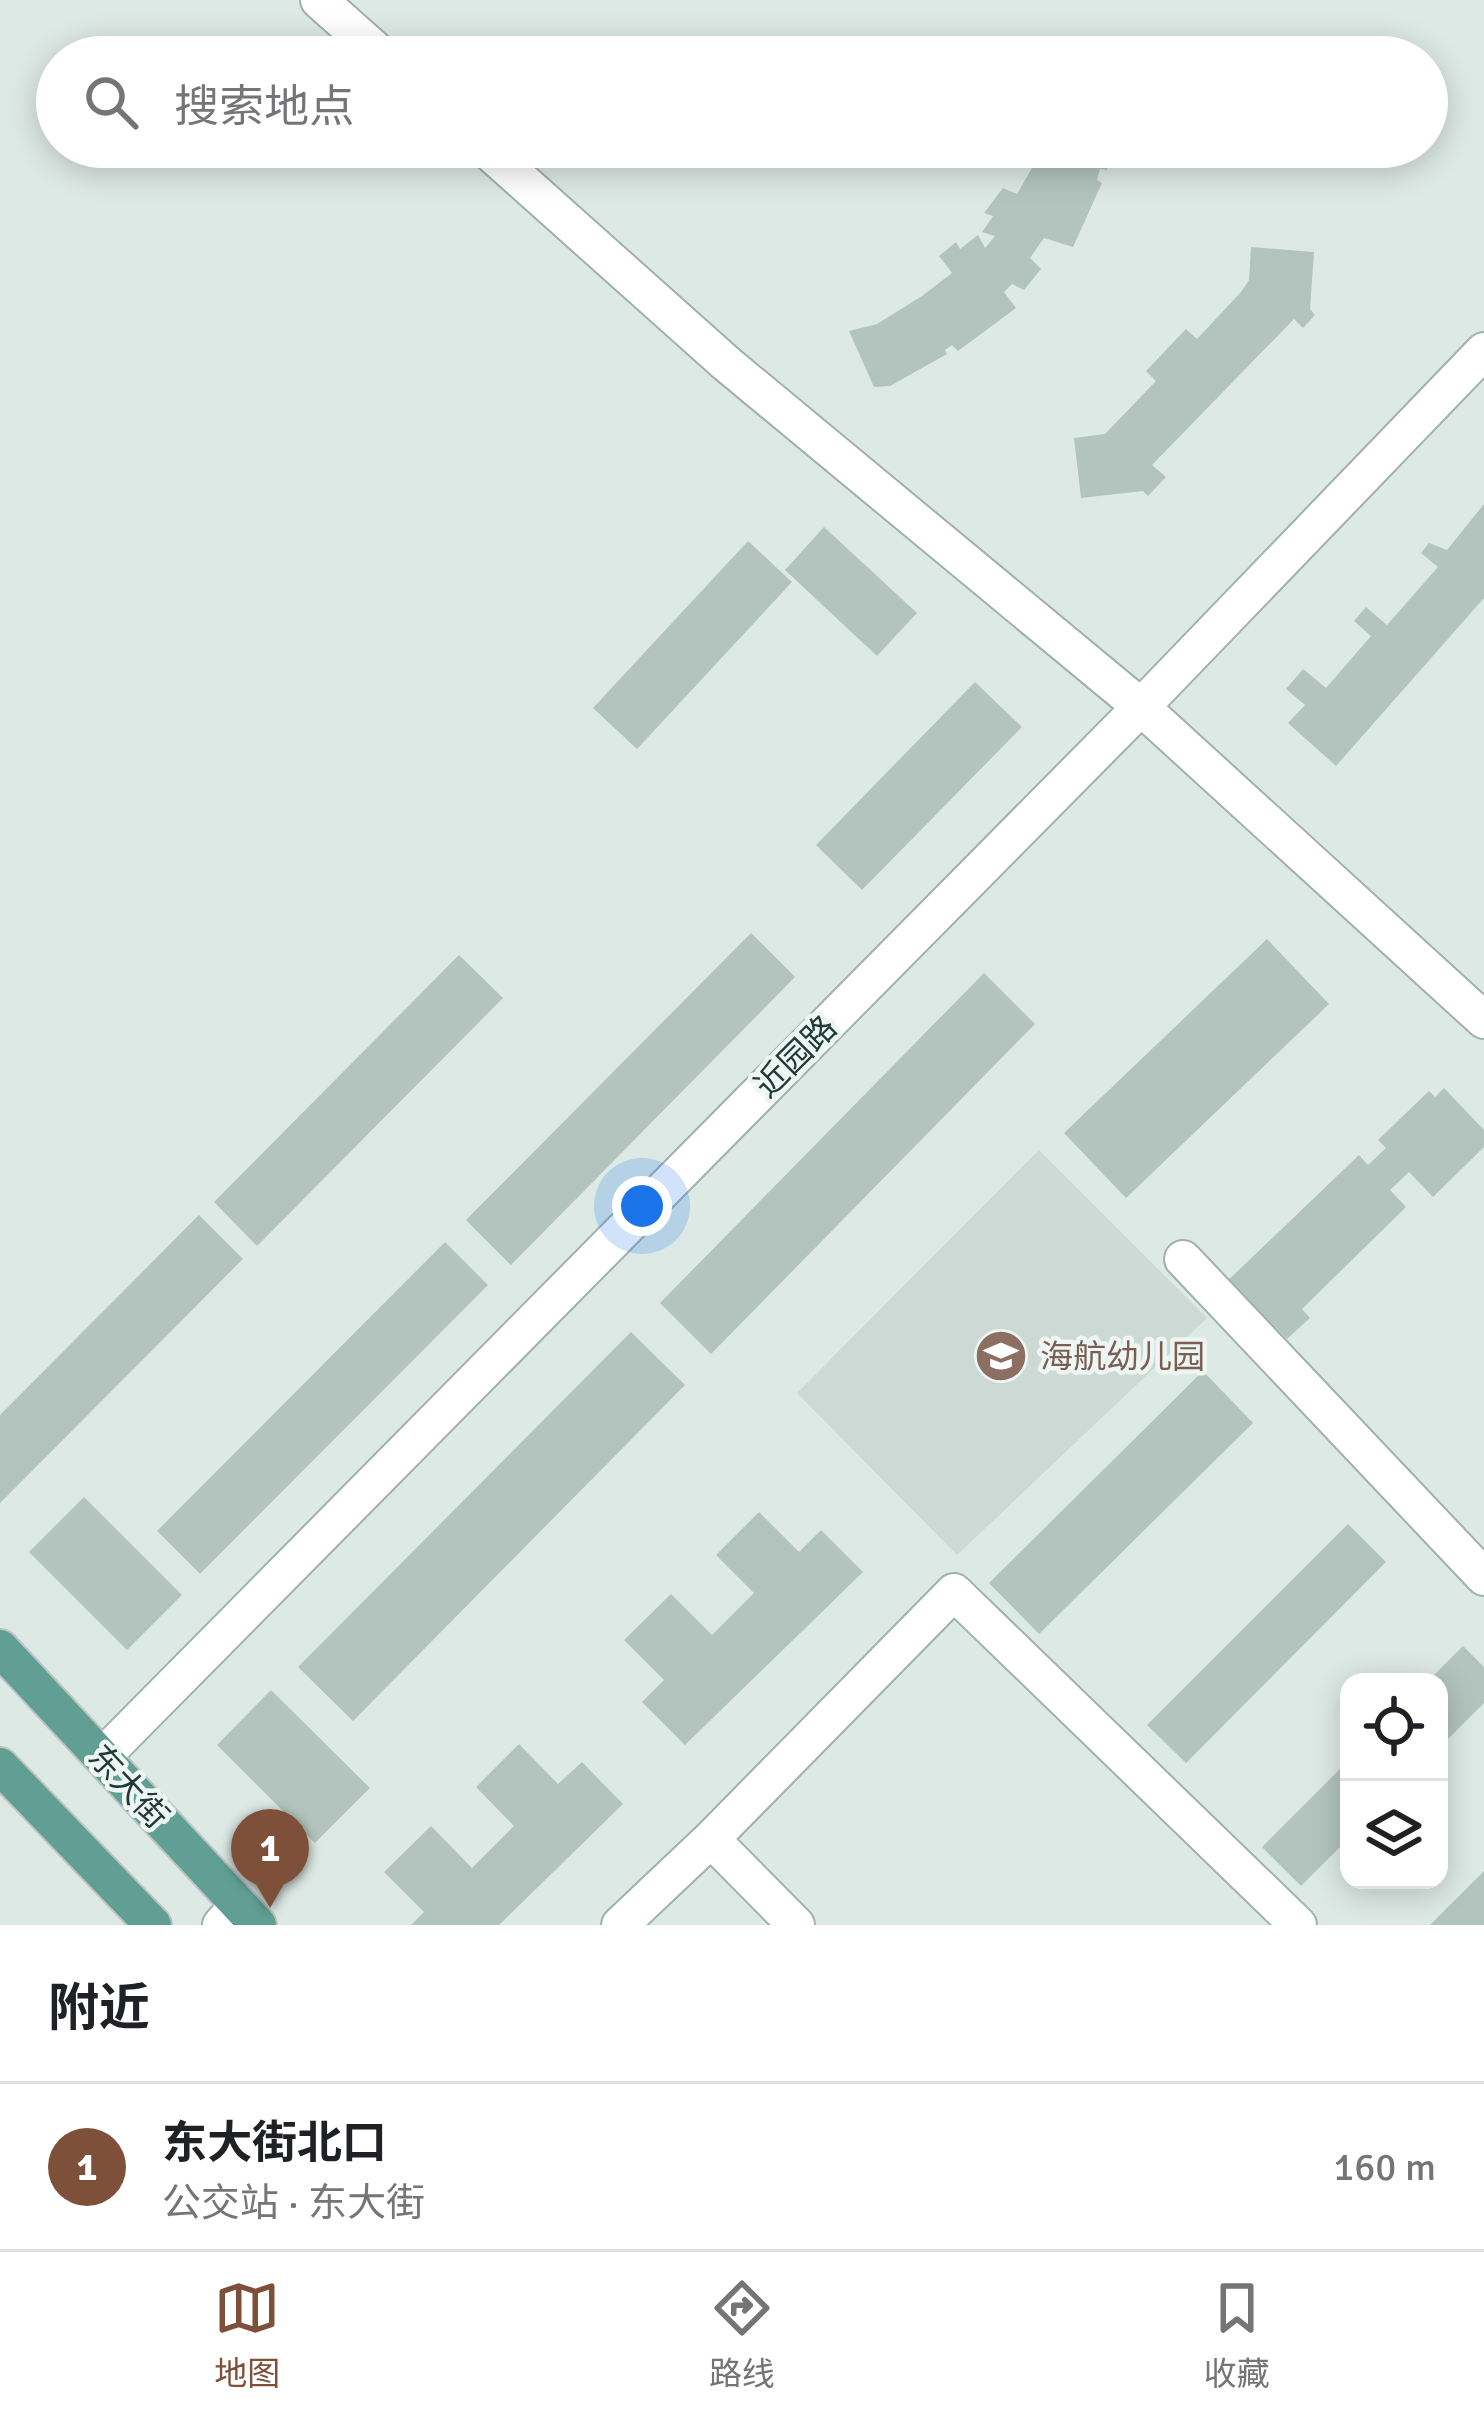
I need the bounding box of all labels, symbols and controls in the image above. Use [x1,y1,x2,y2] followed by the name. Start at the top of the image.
[36,36,1448,168] search box
[78,69,144,135] icon: search
[174,80,354,135] text: 搜索地点
[747,1008,846,1107] street label: 近园路
[612,1176,672,1236] your location
[973,1328,1029,1384] school or university icon: 海航幼儿园
[1040,1337,1205,1378] place label: 海航幼儿园
[1340,1673,1448,1889] map controls
[1340,1673,1448,1781] button: locate
[79,1737,177,1837] street label: 东大街
[1340,1781,1448,1889] button: layers
[231,1809,309,1908] pin: 1
[48,1977,150,2040] text: 附近
[162,2116,387,2171] text: 东大街北口
[76,2143,98,2191] text: 1
[1333,2143,1436,2191] text: 160 m
[162,2179,425,2227] text: 公交站 · 东大街
[214,2275,280,2395] tab: 地图
[709,2275,775,2395] tab: 路线
[1204,2275,1270,2395] tab: 收藏

